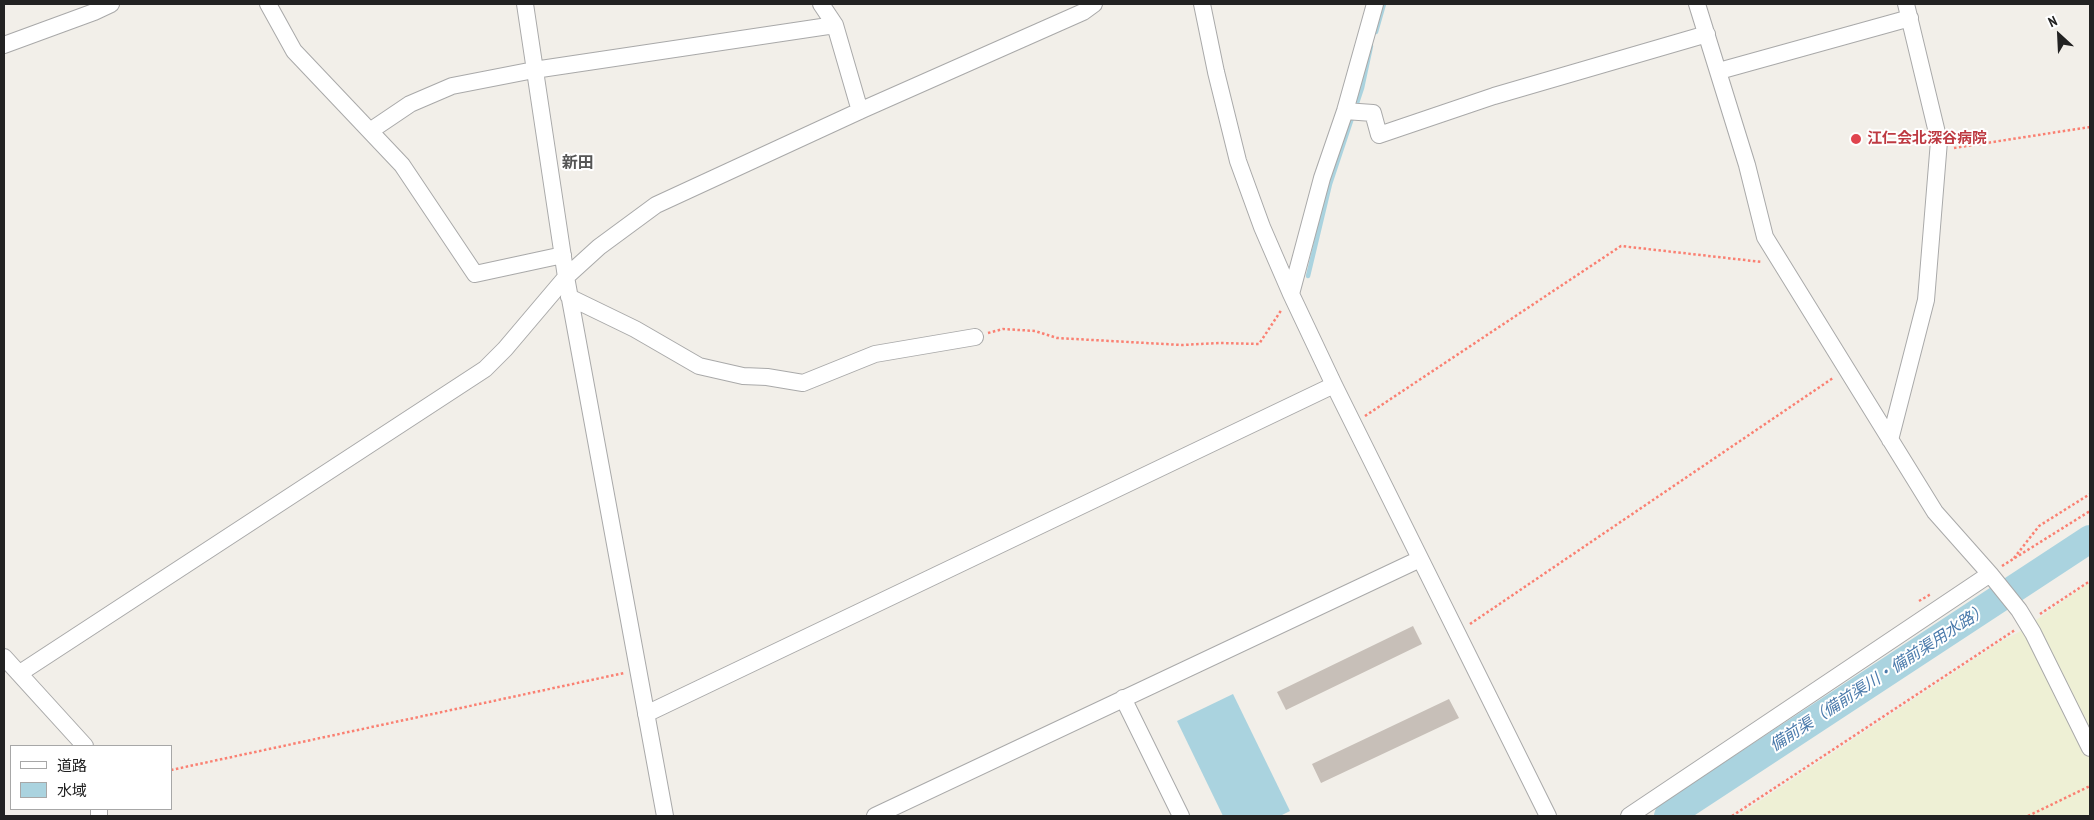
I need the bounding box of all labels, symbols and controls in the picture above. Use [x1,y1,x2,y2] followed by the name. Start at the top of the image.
[2034,10,2084,60] north arrow
[2045,12,2060,31] text: N
[1867,130,1987,148] place label: 江仁会北深谷病院
[1849,132,1863,146] marker: 江仁会北深谷病院
[562,153,594,173] district label: 新田
[1766,600,1992,756] water label: 備前渠（備前渠川・備前渠用水路）
[10,745,172,810] legend
[57,756,87,775] text: 道路
[57,781,87,800] text: 水域

